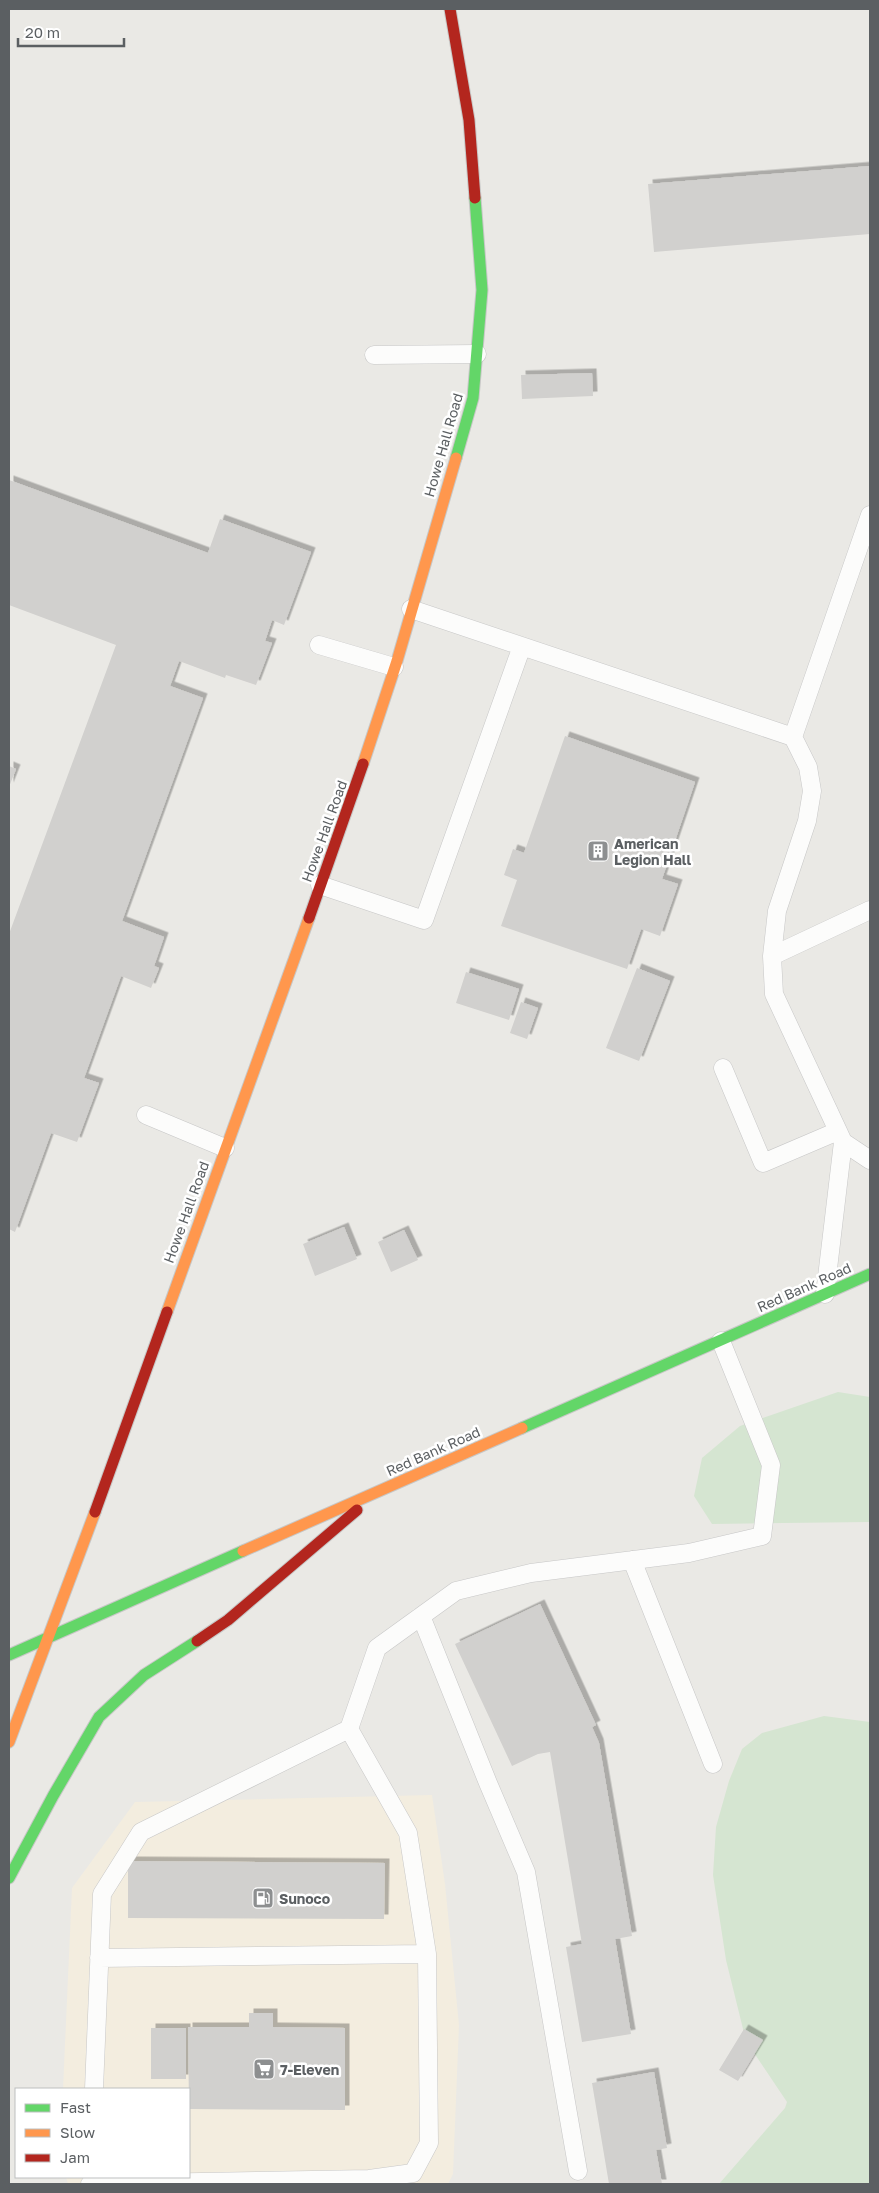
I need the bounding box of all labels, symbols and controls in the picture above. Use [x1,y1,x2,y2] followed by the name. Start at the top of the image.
[18,15,124,47] scale bar
[25,23,60,41] text: 20 m
[420,391,466,499] street label: Howe Hall Road
[298,778,350,884] street label: Howe Hall Road
[614,835,692,868] place label: American Legion Hall
[586,839,610,863] building icon: American Legion Hall
[160,1159,212,1265] street label: Howe Hall Road
[754,1259,854,1315] street label: Red Bank Road
[383,1423,483,1479] street label: Red Bank Road
[251,1886,275,1910] fuel station icon: Sunoco
[279,1890,330,1907] place label: Sunoco
[252,2057,276,2081] supermarket icon: 7-Eleven
[280,2061,339,2078] place label: 7-Eleven
[15,2088,190,2178] legend
[60,2098,91,2116] text: Fast
[60,2123,95,2141] text: Slow
[60,2148,90,2166] text: Jam

